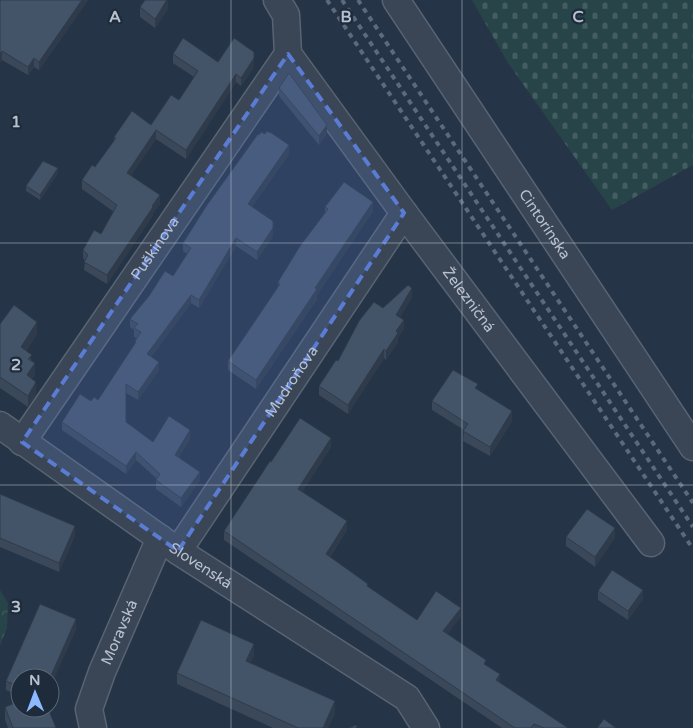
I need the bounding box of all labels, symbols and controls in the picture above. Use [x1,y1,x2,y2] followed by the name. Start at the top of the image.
[109,7,121,27] text: A
[340,7,352,27] text: B
[572,7,584,27] text: C
[11,112,21,132] text: 1
[515,186,575,262] street label: Cintorínska
[127,213,183,283] street label: Puškinova
[439,264,499,336] street label: Železničná
[261,342,322,421] street label: Mudroňova
[11,355,21,375] text: 2
[166,539,235,592] street label: Slovenská
[11,597,21,617] text: 3
[97,597,141,667] street label: Moravská
[10,668,60,718] north arrow
[29,672,41,689] text: N

